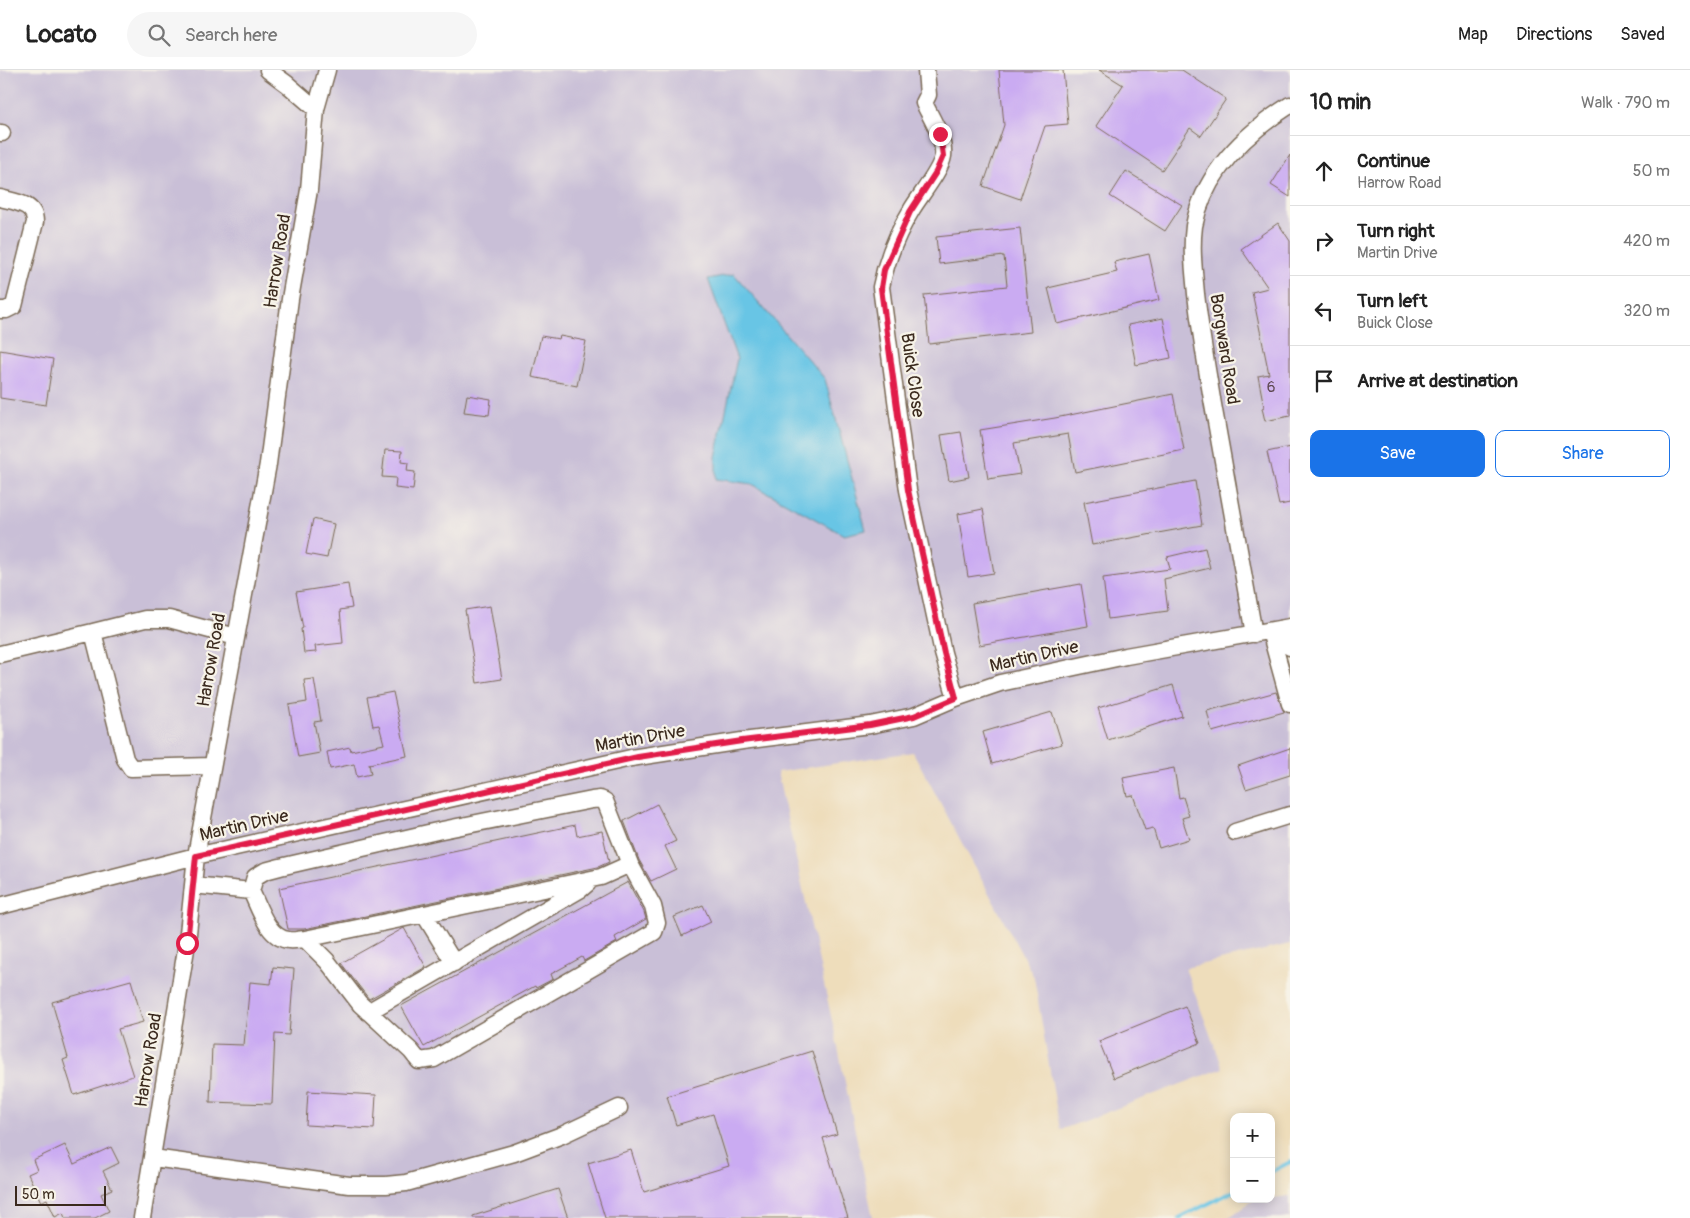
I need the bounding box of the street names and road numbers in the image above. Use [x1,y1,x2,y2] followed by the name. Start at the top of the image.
[259,212,296,310] street label: Harrow Road
[1204,292,1245,406] street label: Borgward Road
[895,331,930,419] street label: Buick Close
[192,611,231,709] street label: Harrow Road
[987,635,1081,678] street label: Martin Drive
[593,719,687,758] street label: Martin Drive
[197,804,291,847] street label: Martin Drive
[130,1011,167,1109] street label: Harrow Road

